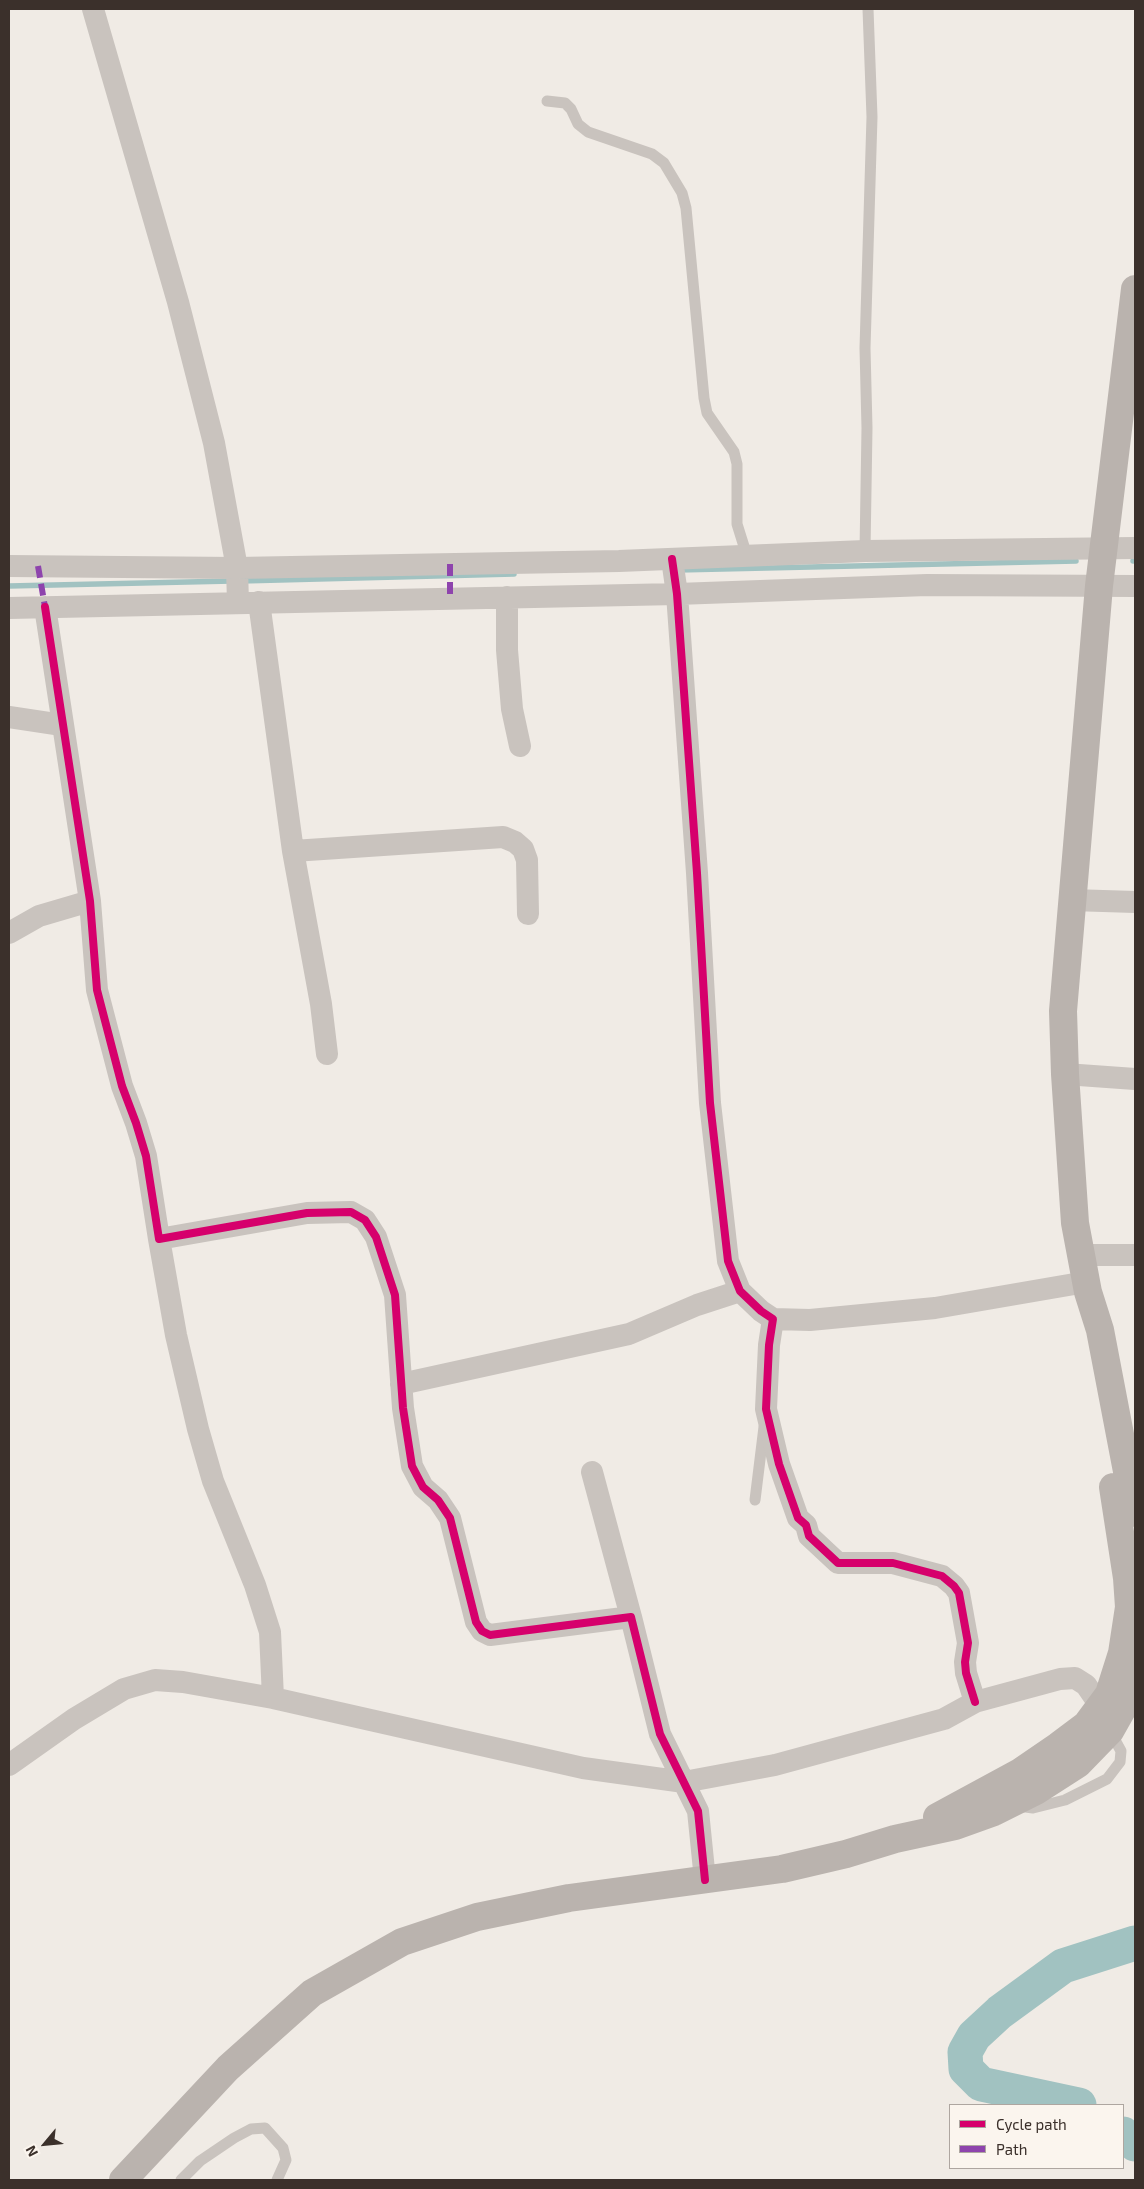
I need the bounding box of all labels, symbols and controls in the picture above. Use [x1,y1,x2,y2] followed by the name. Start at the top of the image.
[949,2104,1124,2169] legend
[996,2115,1067,2133] text: Cycle path
[20,2119,70,2169] north arrow
[996,2140,1027,2158] text: Path
[21,2143,41,2160] text: N

